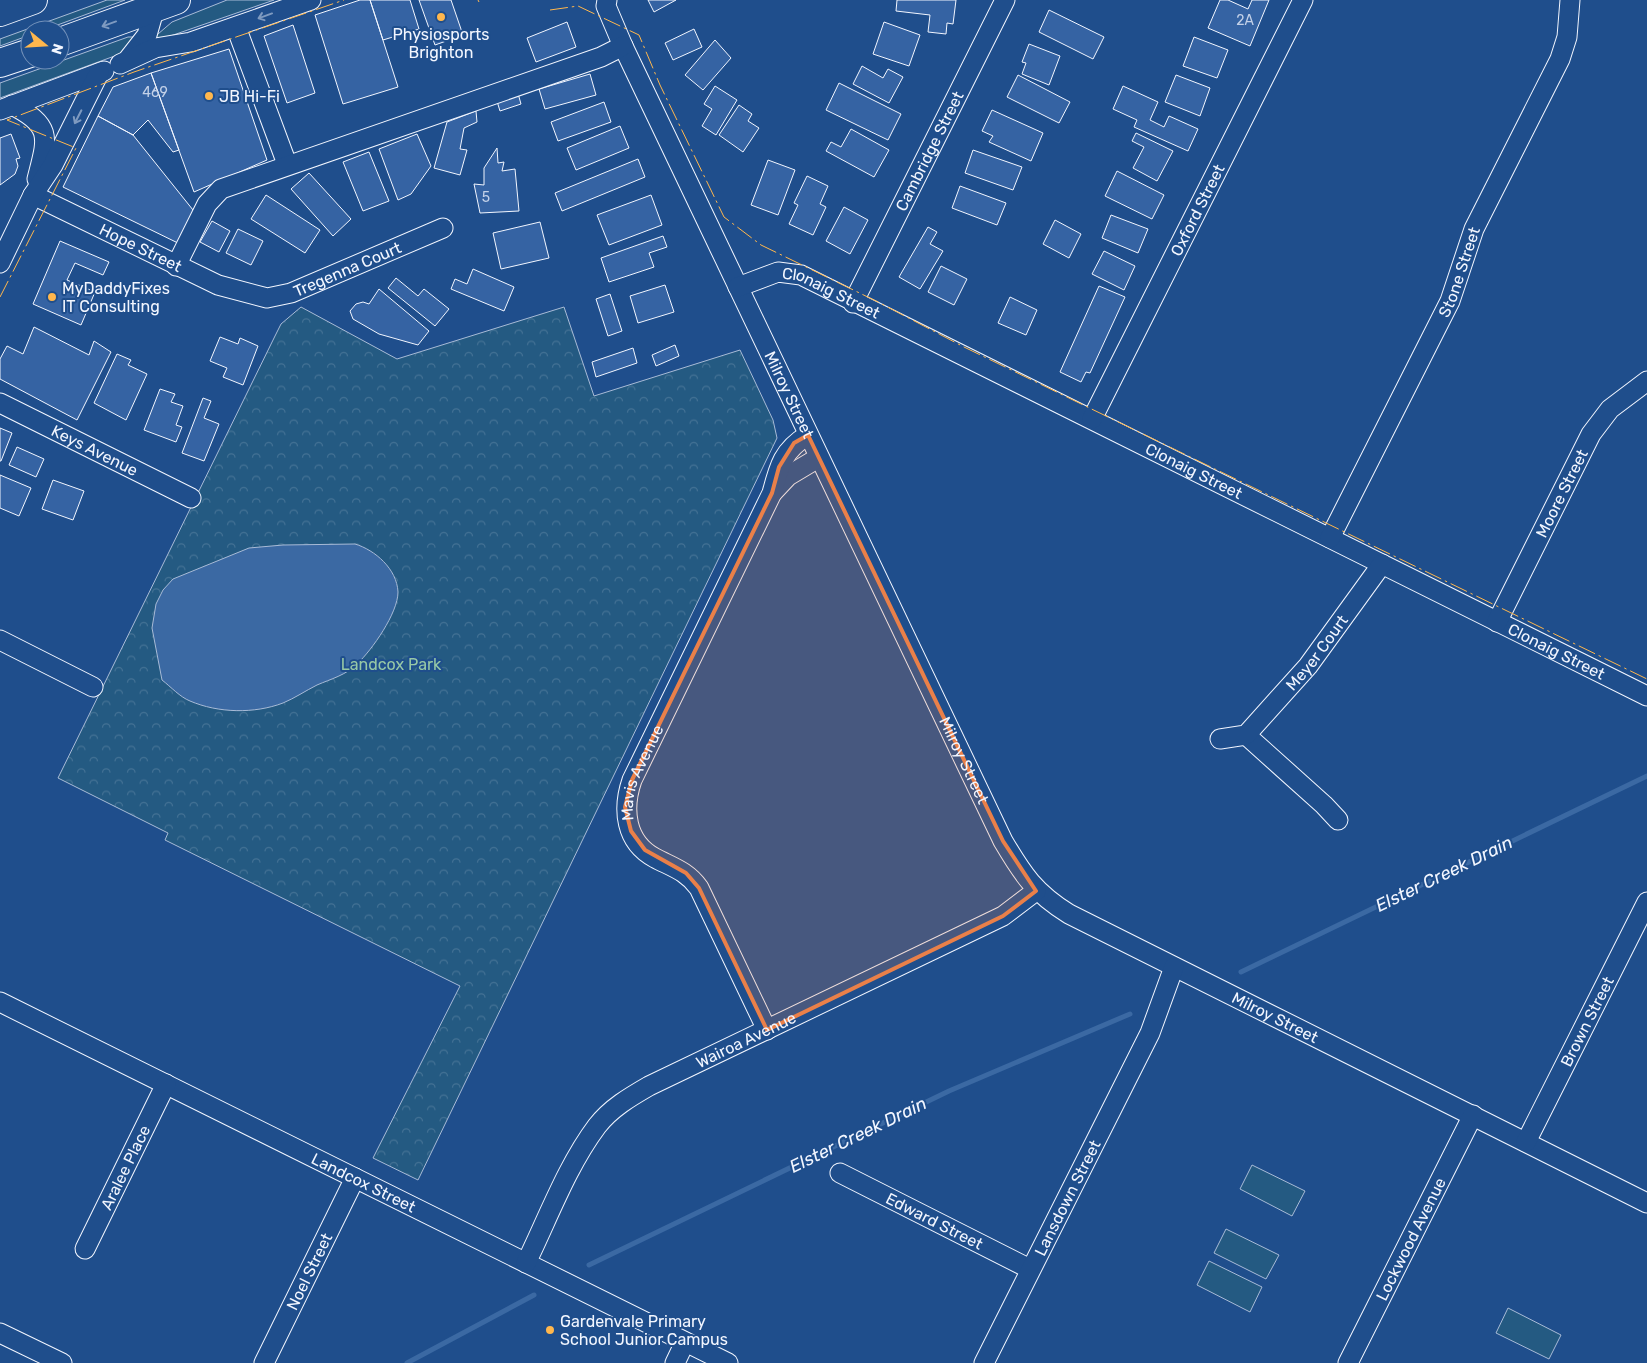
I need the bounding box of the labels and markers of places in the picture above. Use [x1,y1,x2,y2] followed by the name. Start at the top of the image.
[435,11,447,23] marker: Physiosports Brighton
[393,25,489,62] place label: Physiosports Brighton
[219,87,280,106] place label: JB Hi-Fi
[203,90,215,102] marker: JB Hi-Fi
[62,279,170,316] place label: MyDaddyFixes IT Consulting
[46,291,58,303] marker: MyDaddyFixes IT Consulting
[560,1312,728,1349] place label: Gardenvale Primary School Junior Campus
[544,1324,556,1336] marker: Gardenvale Primary School Junior Campus

